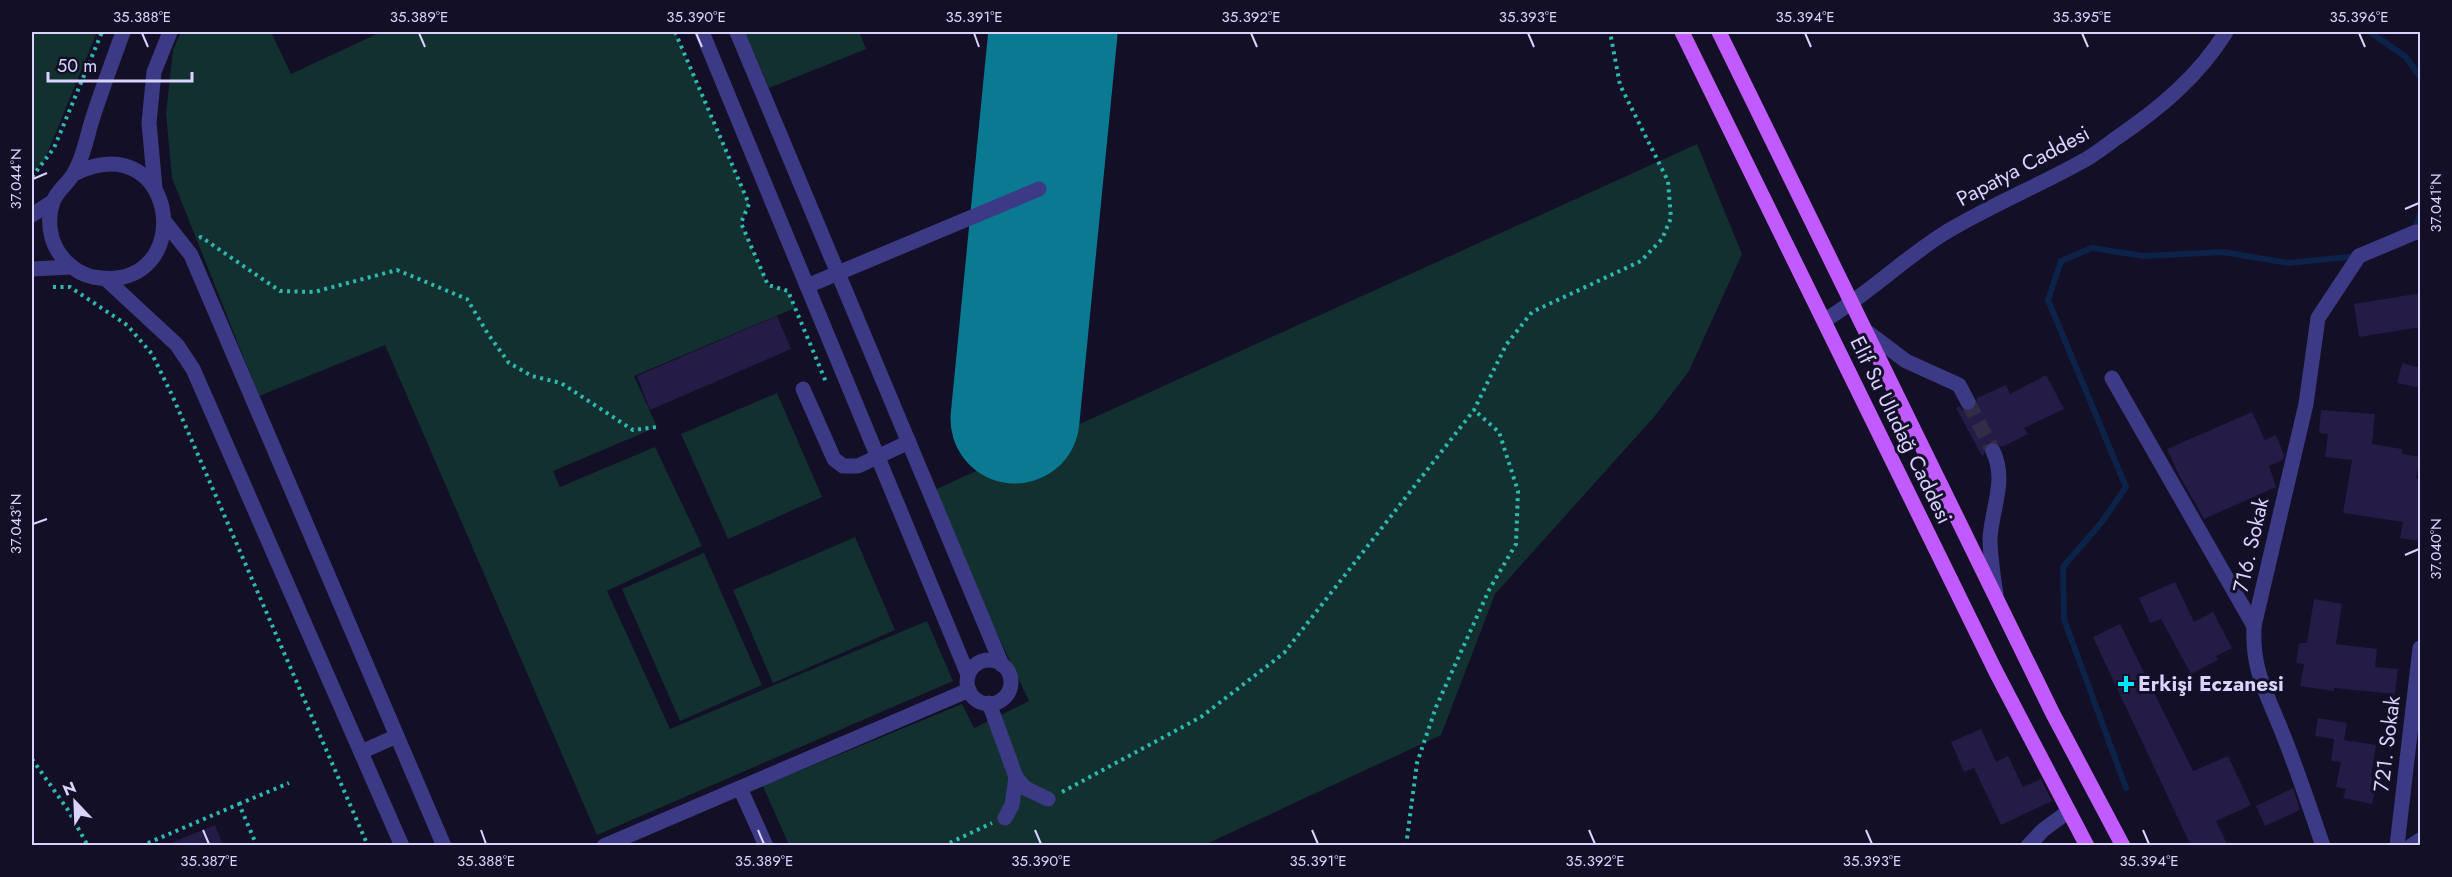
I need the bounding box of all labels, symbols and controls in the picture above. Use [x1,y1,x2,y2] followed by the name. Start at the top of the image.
[113,6,171,28] text: 35.388°E
[390,6,448,28] text: 35.389°E
[666,6,726,28] text: 35.390°E
[945,6,1003,28] text: 35.391°E
[1222,6,1280,28] text: 35.392°E
[1499,6,1557,28] text: 35.393°E
[1775,6,1835,28] text: 35.394°E
[2053,6,2111,28] text: 35.395°E
[2329,6,2389,28] text: 35.396°E
[48,45,192,83] scale bar
[57,53,97,79] text: 50 m
[1951,118,2095,214] street label: Papatya Caddesi
[5,148,27,210] text: 37.044°N
[2425,173,2447,233] text: 37.041°N
[1842,331,1960,529] street label: Elif Su Uludağ Caddesi
[5,494,27,554] text: 37.043°N
[2226,494,2277,596] street label: 716. Sokak
[2425,518,2447,580] text: 37.040°N
[2138,669,2284,699] place label: Erkişi Eczanesi
[2119,677,2133,691] marker: Erkişi Eczanesi
[2366,693,2408,794] street label: 721. Sokak
[45,772,105,832] north arrow
[59,776,80,802] text: N
[180,850,238,872] text: 35.387°E
[457,850,515,872] text: 35.388°E
[735,850,793,872] text: 35.389°E
[1011,850,1071,872] text: 35.390°E
[1289,850,1347,872] text: 35.391°E
[1566,850,1624,872] text: 35.392°E
[1843,850,1901,872] text: 35.393°E
[2119,850,2179,872] text: 35.394°E

